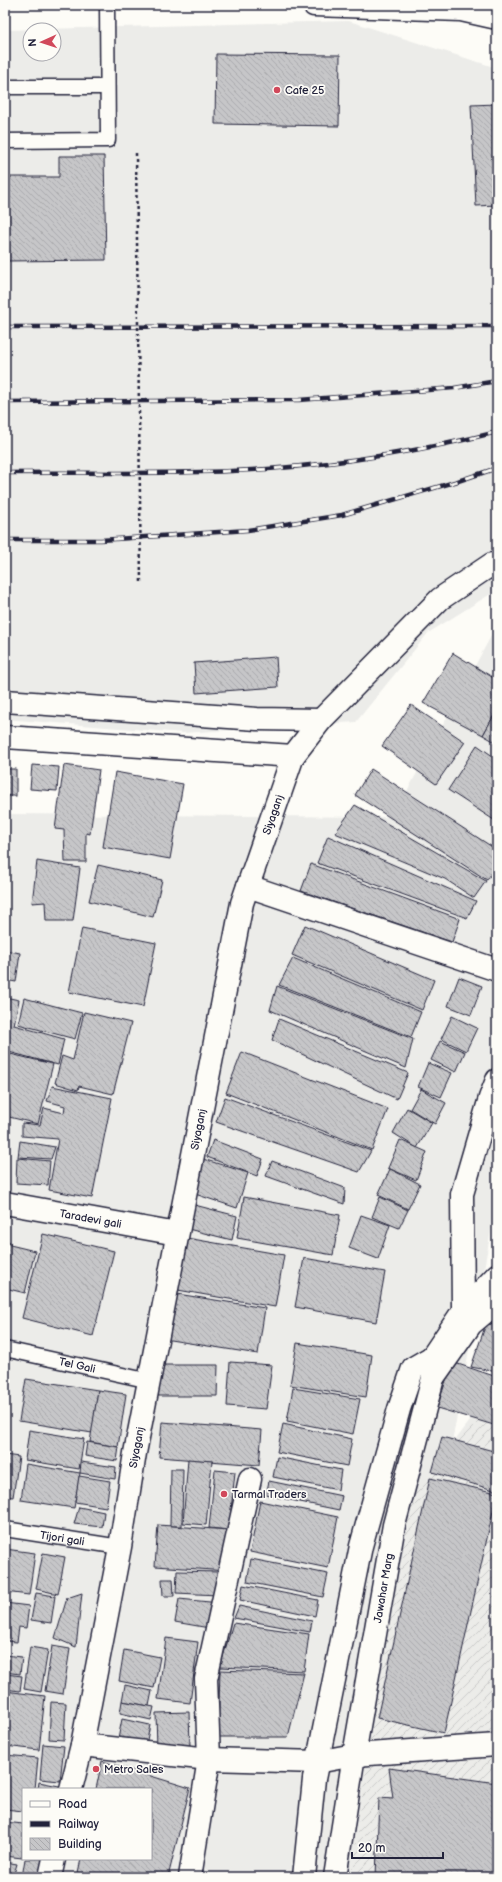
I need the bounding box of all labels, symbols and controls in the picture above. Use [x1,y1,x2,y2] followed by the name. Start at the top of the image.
[22,22,62,62] north arrow
[26,38,39,47] text: N
[285,84,324,97] place label: Cafe 25
[272,85,282,95] marker: Cafe 25
[260,793,286,837] street label: Siyaganj
[188,1108,209,1151] street label: Siyaganj
[58,1207,123,1231] street label: Taradevi gali
[58,1355,97,1376] street label: Tel Gali
[127,1426,147,1469] street label: Siyaganj
[232,1488,307,1501] place label: Tarmal Traders
[219,1489,229,1499] marker: Tarmal Traders
[39,1529,85,1548] street label: Tijori gali
[371,1552,396,1624] street label: Jawahar Marg
[104,1763,164,1776] place label: Metro Sales
[91,1764,101,1774] marker: Metro Sales
[22,1788,152,1860] legend
[58,1797,87,1812] text: Road
[58,1817,100,1832] text: Railway
[352,1834,443,1860] scale bar
[58,1837,102,1852] text: Building
[358,1841,385,1856] text: 20 m

